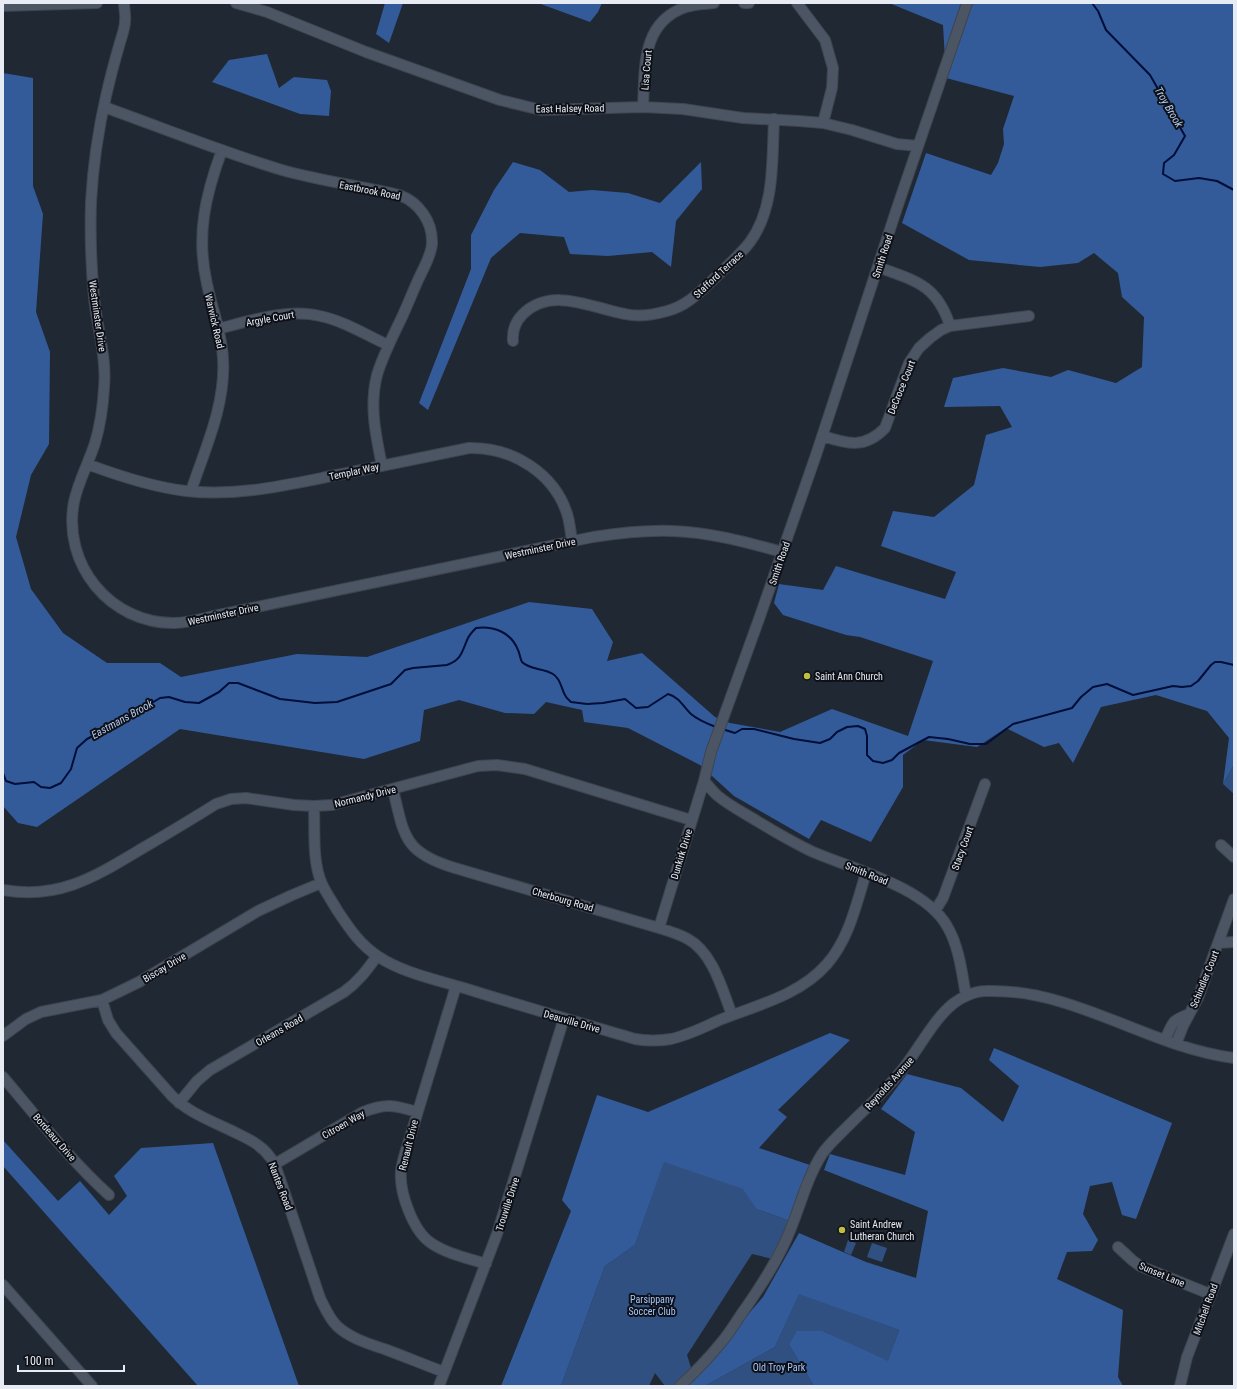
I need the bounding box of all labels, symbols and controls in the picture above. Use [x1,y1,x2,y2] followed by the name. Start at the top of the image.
[639,49,654,91] street label: Lisa Court
[1152,85,1186,130] water label: Troy Brook
[536,102,604,115] street label: East Halsey Road
[338,179,401,202] street label: Eastbrook Road
[870,233,895,279] street label: Smith Road
[691,248,746,300] street label: Stafford Terrace
[87,280,108,353] street label: Westminster Drive
[203,293,226,350] street label: Warwick Road
[245,309,295,328] street label: Argyle Court
[886,358,917,416] street label: DeCroce Court
[328,461,380,482] street label: Templar Way
[504,536,577,561] street label: Westminster Drive
[767,540,792,586] street label: Smith Road
[187,602,260,627] street label: Westminster Drive
[802,671,812,681] marker: Saint Ann Church
[815,671,883,682] place label: Saint Ann Church
[89,697,156,742] water label: Eastmans Brook
[333,783,397,809] street label: Normandy Drive
[949,825,975,872] street label: Stacy Court
[669,827,694,881] street label: Dunkirk Drive
[844,860,890,887] street label: Smith Road
[531,885,595,913] street label: Cherbourg Road
[1188,949,1221,1009] street label: Schindler Court
[141,950,188,985] street label: Biscay Drive
[542,1008,602,1035] street label: Deauville Drive
[254,1012,305,1048] street label: Orleans Road
[863,1055,916,1112] street label: Reynolds Avenue
[320,1108,366,1141] street label: Citroen Way
[31,1111,78,1164] street label: Bordeaux Drive
[397,1118,420,1172] street label: Renault Drive
[266,1161,295,1212] street label: Nantes Road
[494,1176,521,1232] street label: Trouville Drive
[850,1219,915,1242] place label: Saint Andrew Lutheran Church
[837,1225,847,1235] marker: Saint Andrew Lutheran Church
[1137,1260,1187,1289] street label: Sunset Lane
[1191,1282,1220,1336] street label: Mitchell Road
[628,1294,676,1317] park label: Parsippany Soccer Club
[18,1347,124,1373] scale bar
[24,1354,54,1368] text: 100 m
[753,1362,806,1373] park label: Old Troy Park

